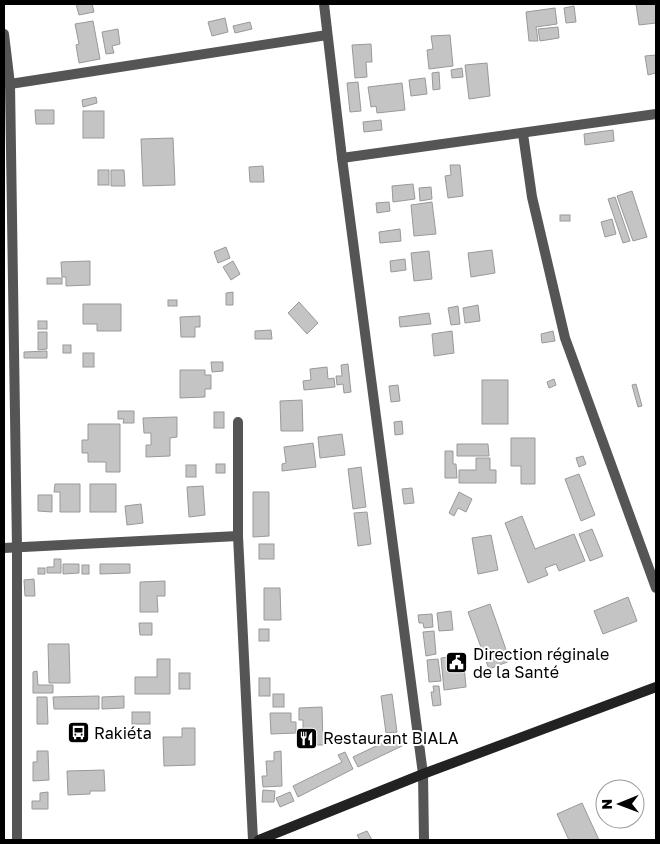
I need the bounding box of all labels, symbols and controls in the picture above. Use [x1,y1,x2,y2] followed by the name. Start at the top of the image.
[473,644,609,682] place label: Direction réginale de la Santé
[445,651,469,675] public building icon: Direction réginale de la Santé
[66,721,90,745] bus stop icon: Rakiéta
[94,723,152,743] place label: Rakiéta
[295,726,319,750] restaurant icon: Restaurant BIALA
[323,728,459,748] place label: Restaurant BIALA
[595,779,645,829] north arrow
[598,799,615,810] text: N

